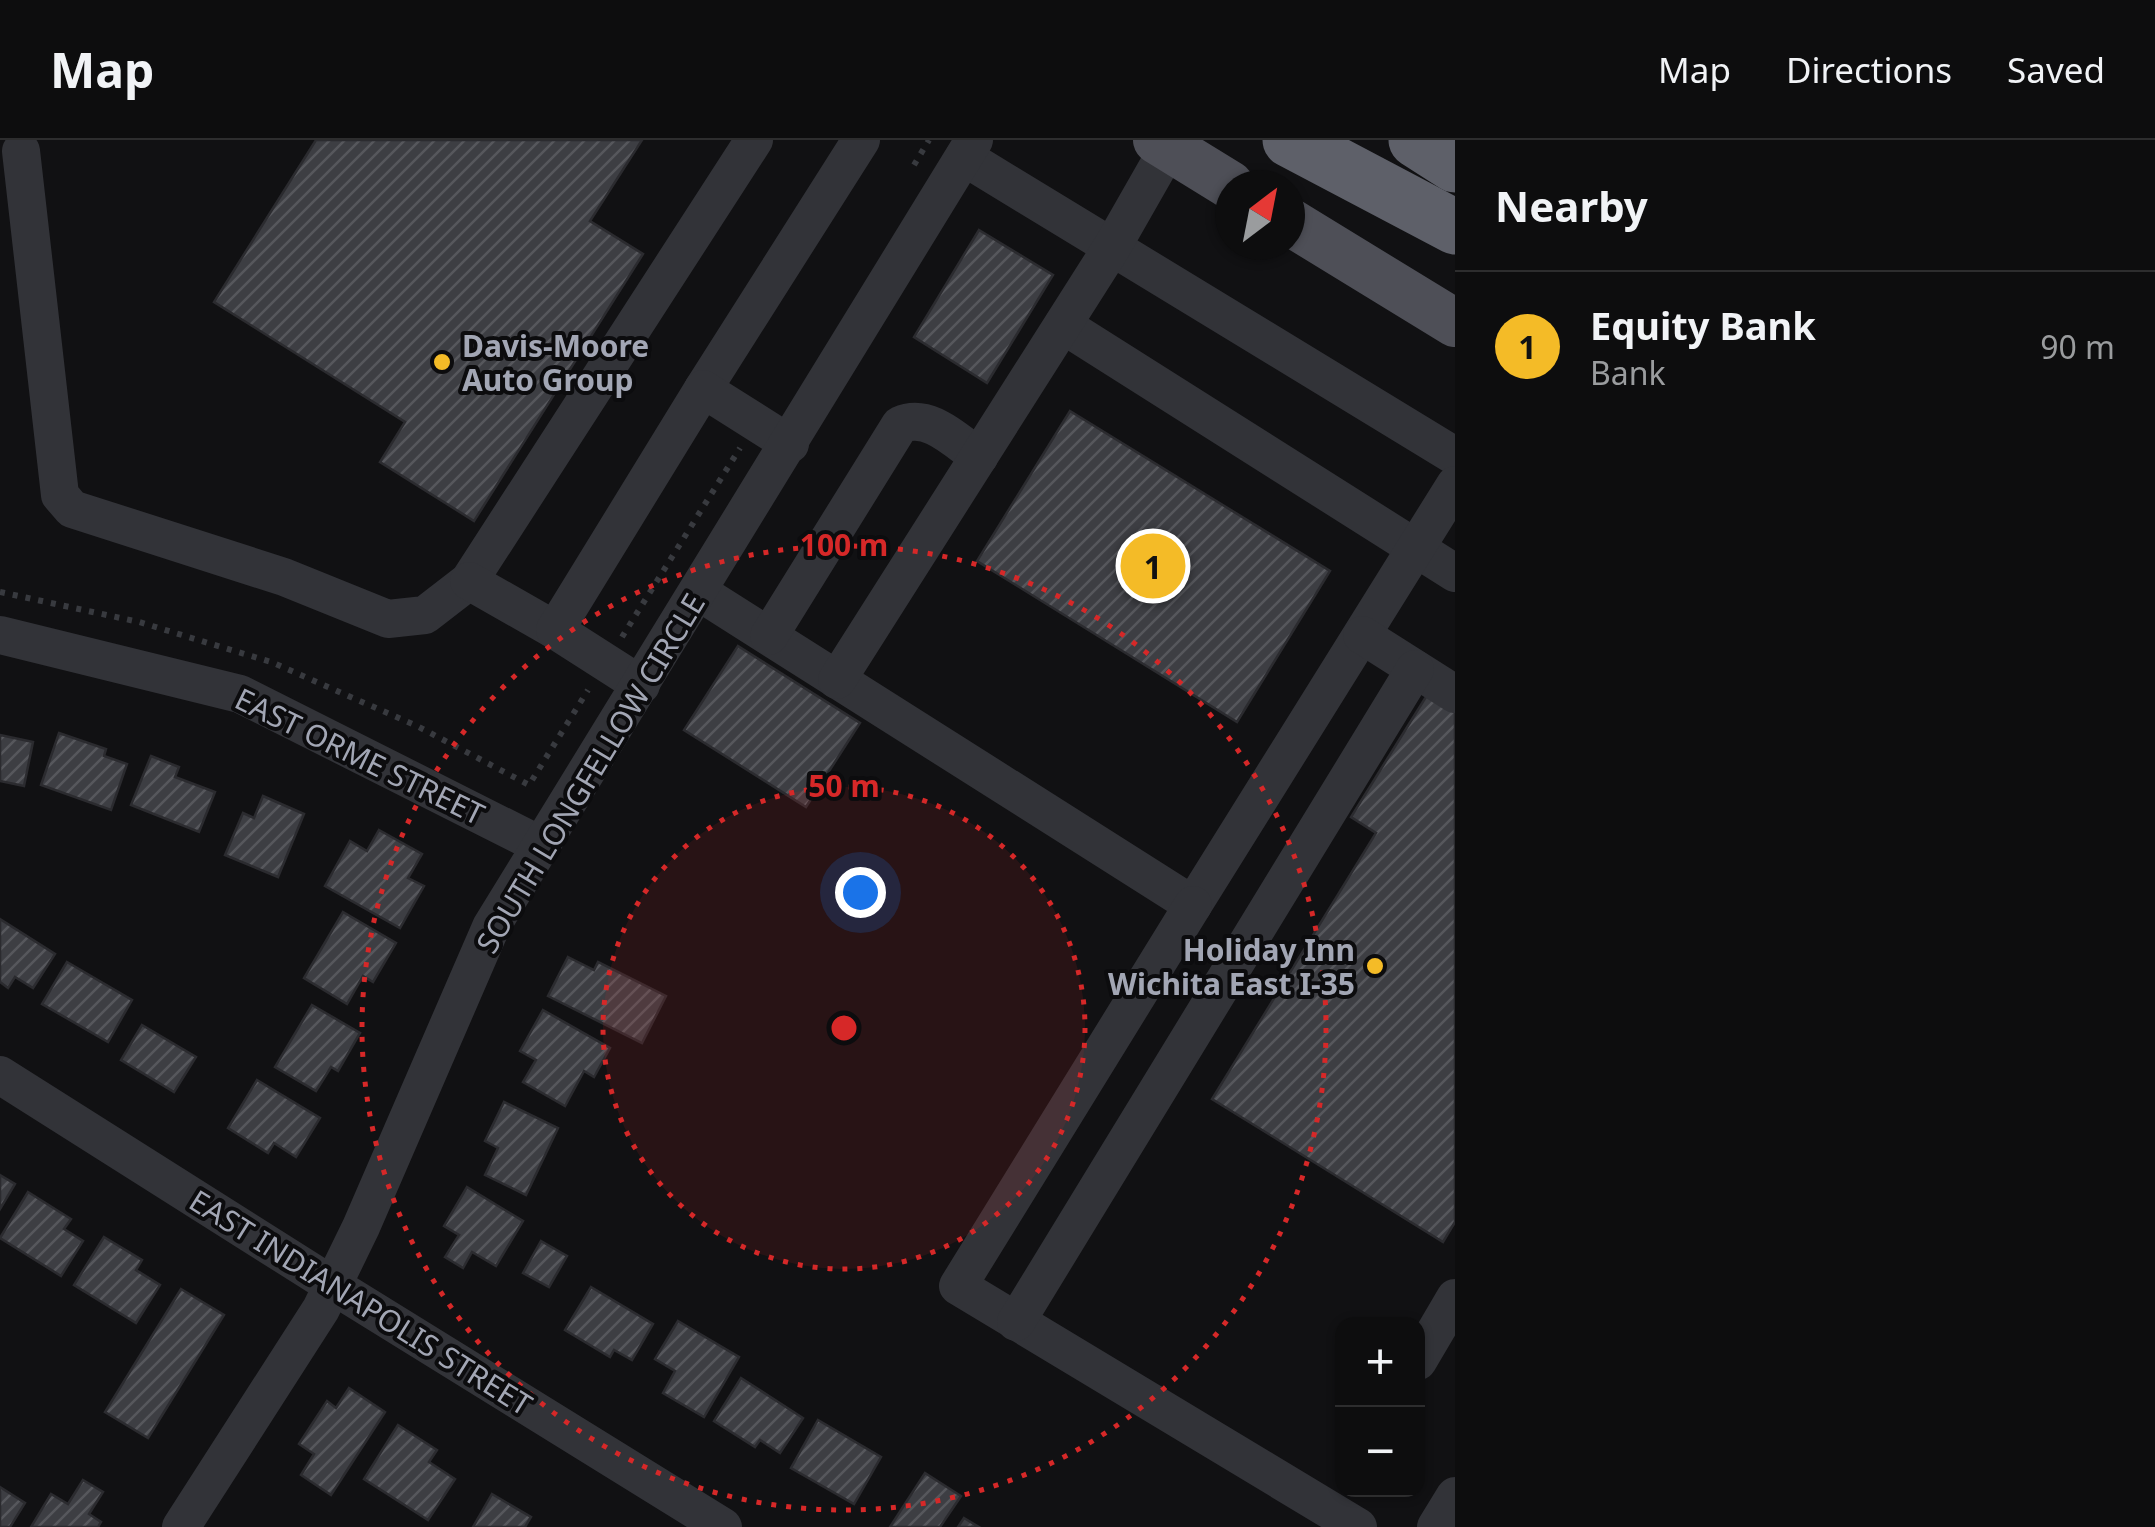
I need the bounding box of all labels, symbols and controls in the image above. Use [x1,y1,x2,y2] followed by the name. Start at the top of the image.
[50,37,154,102] text: Map
[1658,46,1731,93] text: Map
[1786,46,1952,93] text: Directions
[2007,46,2105,93] text: Saved
[1215,170,1305,260] north arrow
[1495,177,1648,234] text: Nearby
[1590,299,1816,351] text: Equity Bank
[462,325,649,400] place label: Davis-Moore Auto Group
[1518,325,1537,368] text: 1
[2040,325,2115,368] text: 90 m
[431,351,453,373] marker: Davis-Moore Auto Group
[1590,351,1666,394] text: Bank
[800,524,888,565] text: 100 m
[1120,528,1186,604] pin: 1
[466,586,714,960] street label: SOUTH LONGFELLOW CIRCLE
[229,678,492,834] street label: EAST ORME STREET
[808,765,880,806] text: 50 m
[835,867,886,918] your location
[1108,929,1355,1004] place label: Holiday Inn Wichita East I-35
[1364,955,1386,977] marker: Holiday Inn Wichita East I-35
[826,1010,862,1046] centre of rings
[182,1180,540,1425] street label: EAST INDIANAPOLIS STREET
[1335,1317,1425,1497] map controls
[1335,1317,1425,1407] button: +
[1335,1407,1425,1497] button: −

